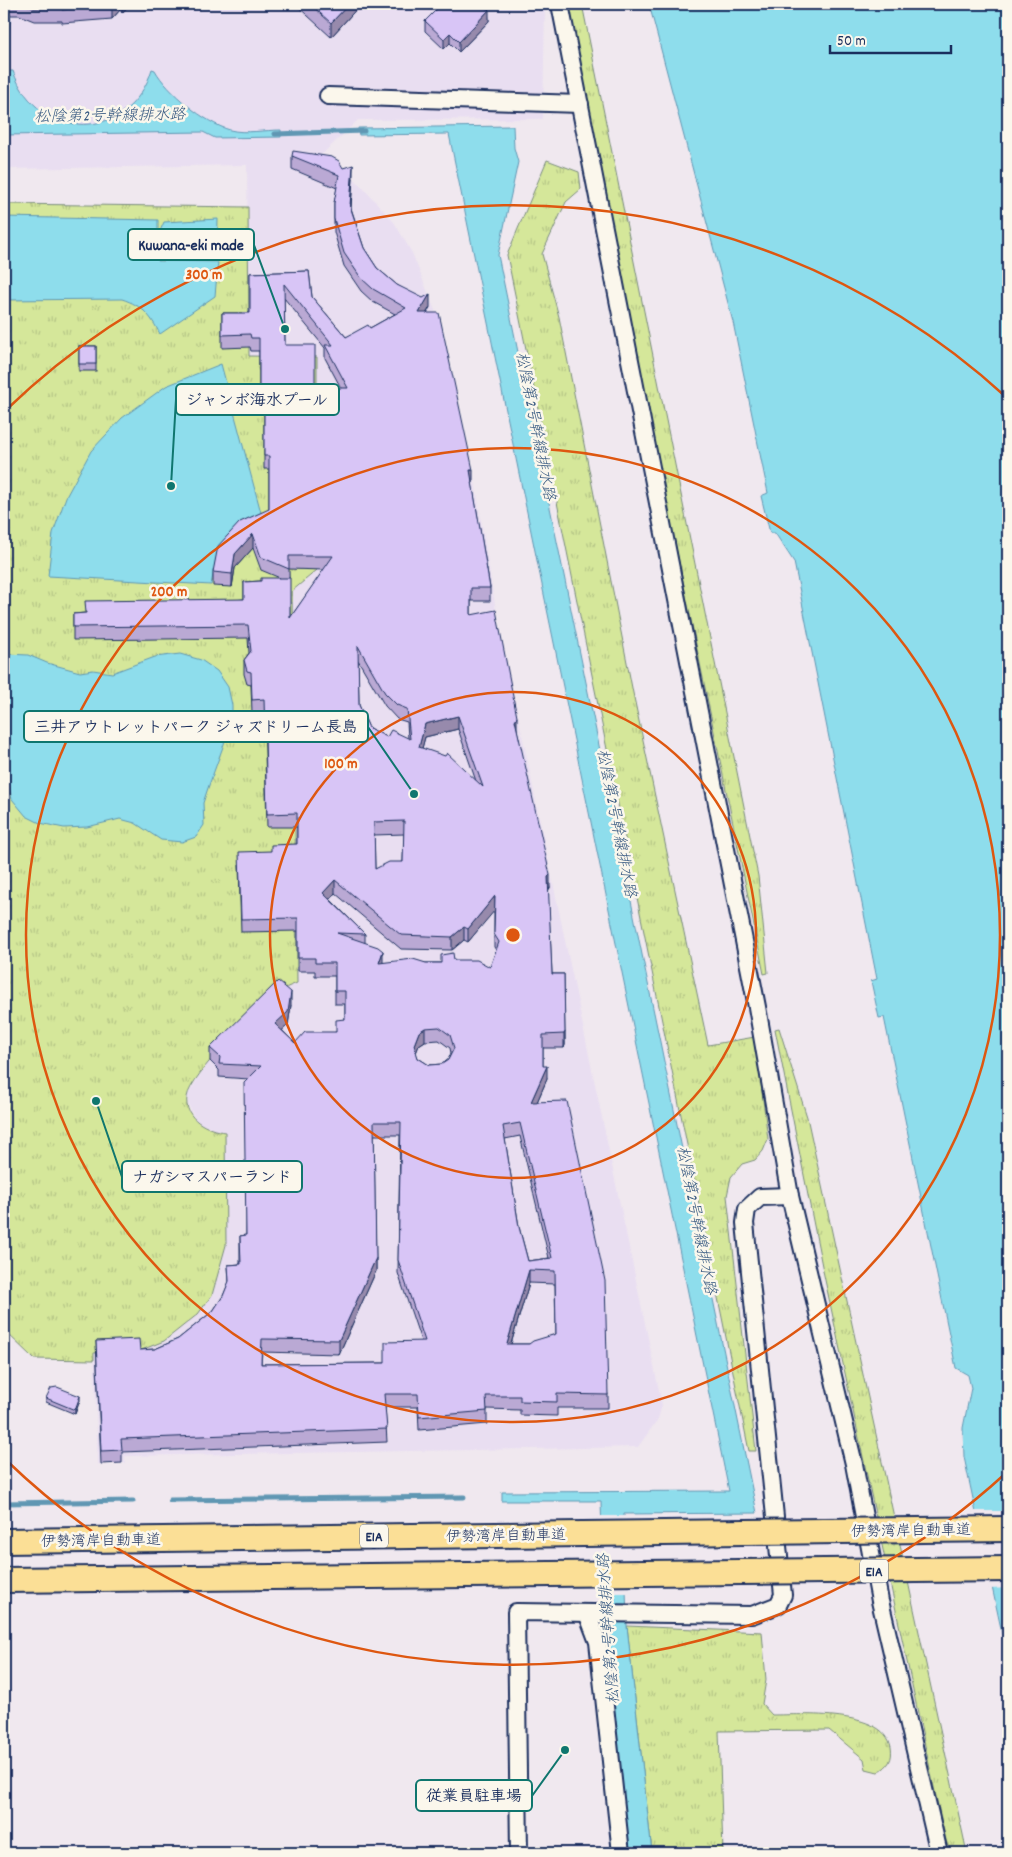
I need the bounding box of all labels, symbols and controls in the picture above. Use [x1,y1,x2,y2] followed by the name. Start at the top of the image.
[830,22,951,54] scale bar
[837,31,866,53] text: 50 m
[34,104,187,129] water label: 松陰第2号幹線排水路
[128,229,254,260] callout: Kuwana-eki made
[138,235,244,258] text: Kuwana-eki made
[186,265,222,287] text: 300 m
[509,350,560,504] water label: 松陰第2号幹線排水路
[176,384,339,415] callout: ジャンボ海水プール
[186,390,328,413] text: ジャンボ海水プール
[151,582,187,604] text: 200 m
[24,711,368,742] callout: 三井アウトレットパーク ジャズドリーム長島
[34,717,358,740] text: 三井アウトレットパーク ジャズドリーム長島
[590,747,641,901] water label: 松陰第2号幹線排水路
[324,754,358,776] text: 100 m
[504,926,522,944] centre of rings
[670,1144,721,1298] water label: 松陰第2号幹線排水路
[122,1161,302,1192] callout: ナガシマスパーランド
[132,1167,292,1190] text: ナガシマスパーランド
[851,1520,971,1544] street label: 伊勢湾岸自動車道
[360,1524,388,1548] road number: E1A
[446,1525,566,1549] street label: 伊勢湾岸自動車道
[41,1530,161,1554] street label: 伊勢湾岸自動車道
[593,1552,626,1705] water label: 松陰第2号幹線排水路
[860,1560,888,1582] road number: E1A
[416,1780,532,1811] callout: 従業員駐車場
[426,1786,522,1809] text: 従業員駐車場

